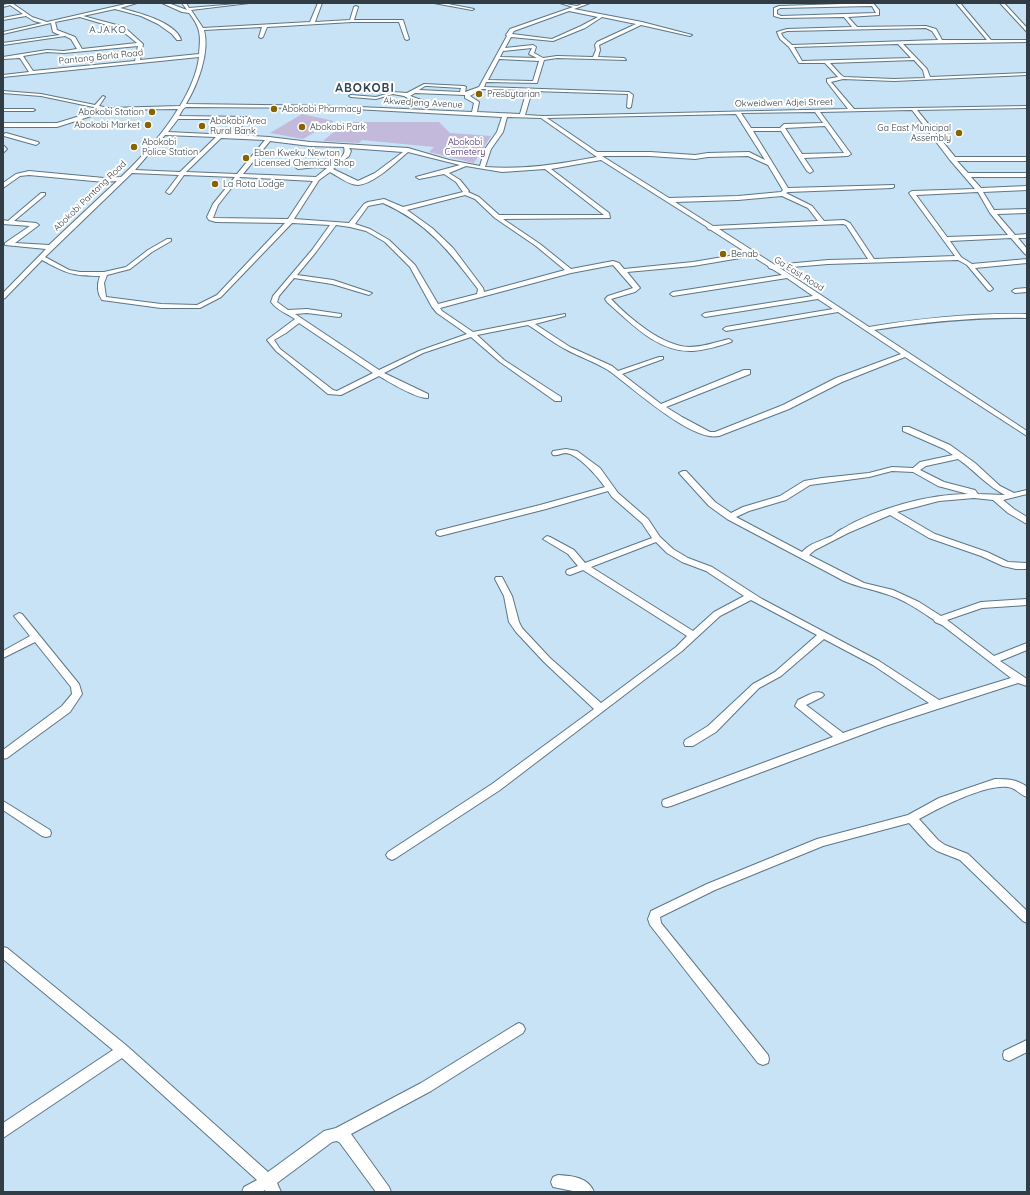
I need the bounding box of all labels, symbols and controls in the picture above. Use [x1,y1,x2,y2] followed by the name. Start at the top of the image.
[89,24,127,36] district label: AJAKO
[58,47,144,67] street label: Pantang Borla Road
[335,81,395,95] district label: ABOKOBI
[474,89,484,99] marker: Presbytarian
[487,89,540,99] place label: Presbytarian
[383,96,463,110] street label: Akwedjeng Avenue
[735,97,833,109] street label: Okweidwen Adjei Street
[269,104,279,114] marker: Abokobi Pharmacy
[282,104,361,114] place label: Abokobi Pharmacy
[78,107,144,117] place label: Abokobi Station
[147,107,157,117] marker: Abokobi Station
[210,116,266,137] place label: Abokobi Area Rural Bank
[74,120,140,130] place label: Abokobi Market
[143,120,153,130] marker: Abokobi Market
[197,121,207,131] marker: Abokobi Area Rural Bank
[297,122,307,132] marker: Abokobi Park
[310,122,366,132] place label: Abokobi Park
[877,123,951,144] place label: Ga East Municipal Assembly
[954,128,964,138] marker: Ga East Municipal Assembly
[142,137,198,158] place label: Abokobi Police Station
[445,137,485,158] park label: Abokobi Cemetery
[129,142,139,152] marker: Abokobi Police Station
[254,148,355,169] place label: Eben Kweku Newton Licensed Chemical Shop
[241,153,251,163] marker: Eben Kweku Newton Licensed Chemical Shop
[51,159,129,233] street label: Abokobi Pantang Road
[210,179,220,189] marker: La Rota Lodge
[223,179,284,189] place label: La Rota Lodge
[718,249,728,259] marker: Benab
[731,249,758,259] place label: Benab
[772,254,826,294] street label: Ga East Road

